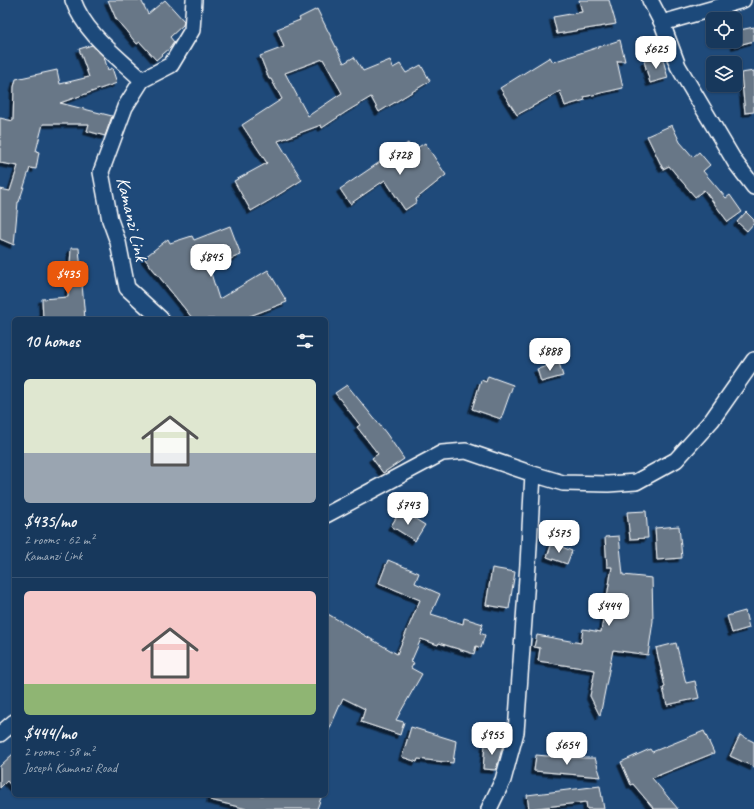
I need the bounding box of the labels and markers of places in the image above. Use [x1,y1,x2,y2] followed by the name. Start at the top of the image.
[632,36,680,70] pin: $625
[376,142,424,176] pin: $728
[187,244,235,278] pin: $845
[44,261,92,295] pin: $435
[526,338,574,372] pin: $888
[384,492,432,526] pin: $743
[535,520,583,554] pin: $575
[585,593,633,627] pin: $444
[468,722,516,756] pin: $955
[543,732,591,766] pin: $654

